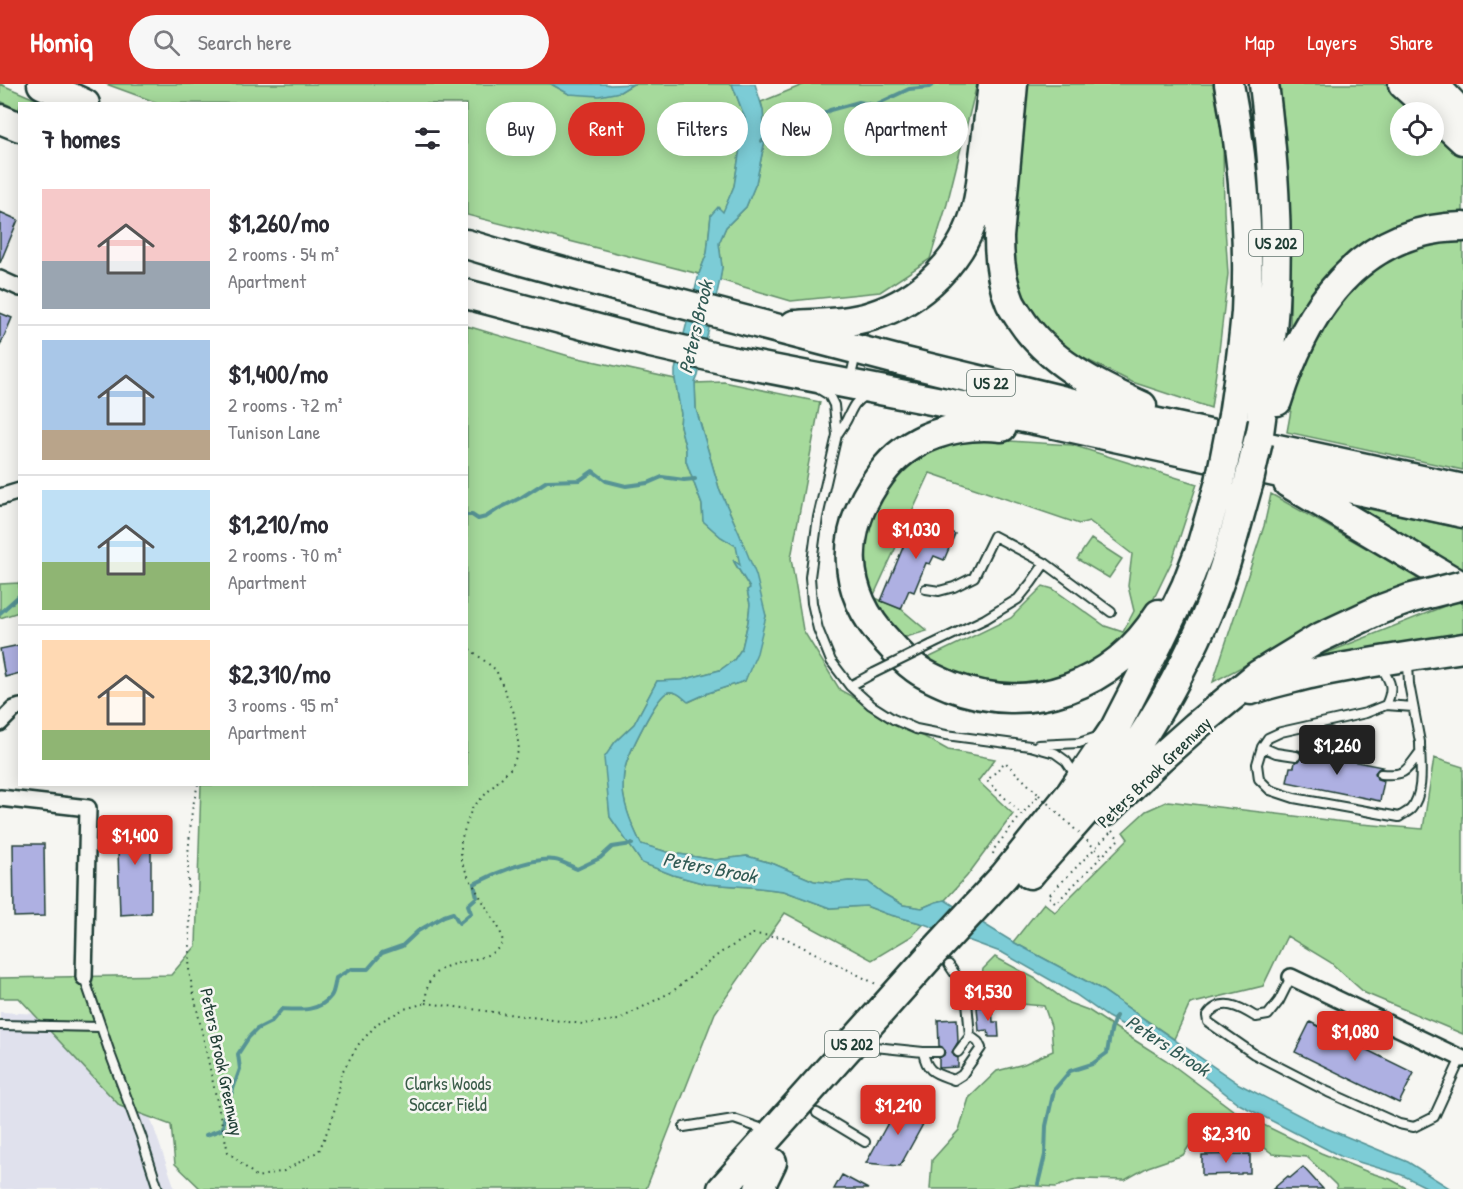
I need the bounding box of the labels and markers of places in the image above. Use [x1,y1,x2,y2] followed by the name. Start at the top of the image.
[867,509,965,560] pin: $1,030
[1288,725,1386,776] pin: $1,260
[86,815,184,866] pin: $1,400
[939,971,1037,1022] pin: $1,530
[1306,1011,1404,1062] pin: $1,080
[849,1085,947,1136] pin: $1,210
[1177,1113,1275,1164] pin: $2,310

